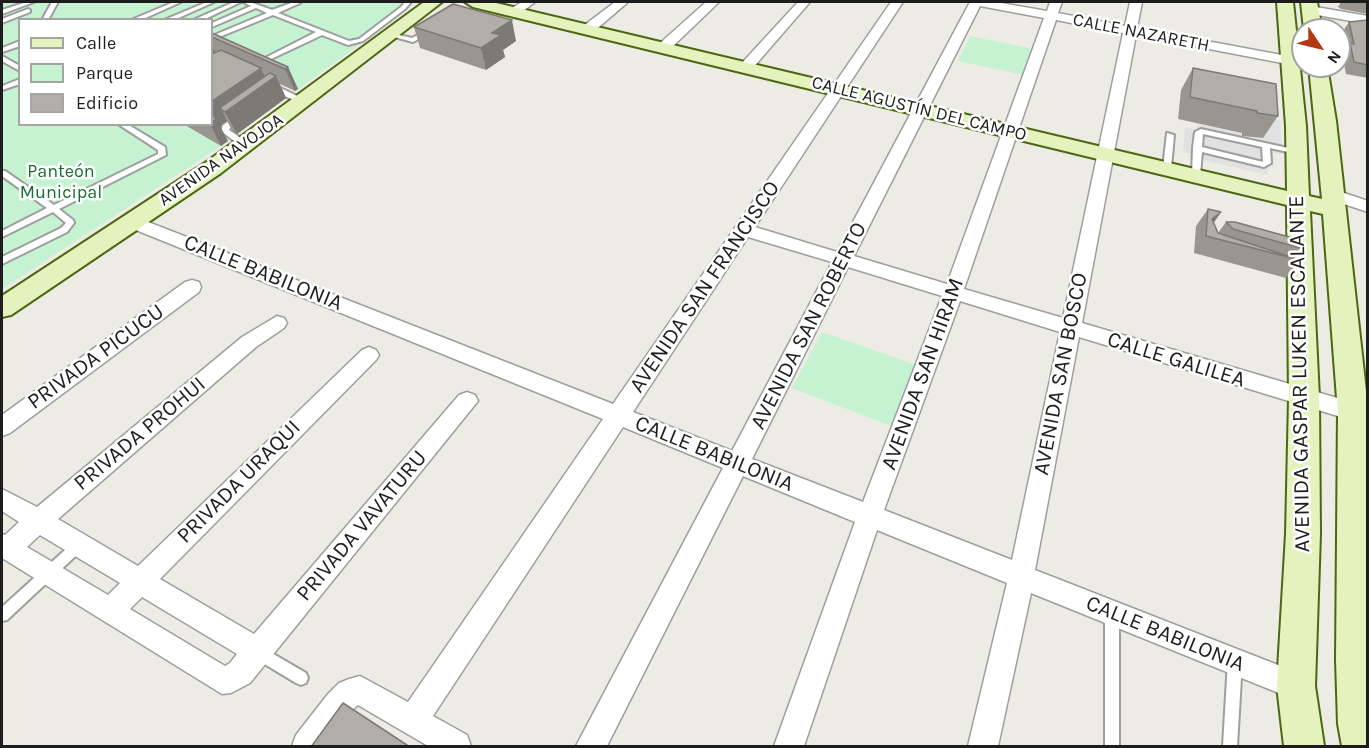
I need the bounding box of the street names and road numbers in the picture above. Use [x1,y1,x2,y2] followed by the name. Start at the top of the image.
[1071,9,1211,57] street label: CALLE NAZARETH
[809,72,1029,146] street label: CALLE AGUSTÍN DEL CAMPO
[155,109,287,211] street label: AVENIDA NAVOJOA
[624,176,786,398] street label: AVENIDA SAN FRANCISCO
[1284,195,1316,553] street label: AVENIDA GASPAR LUKEN ESCALANTE
[745,218,873,434] street label: AVENIDA SAN ROBERTO
[180,229,346,317] street label: CALLE BABILONIA
[1028,271,1094,477] street label: AVENIDA SAN BOSCO
[876,274,970,474] street label: AVENIDA SAN HIRAM
[22,299,170,415] street label: PRIVADA PICUCU
[1104,326,1248,394] street label: CALLE GALILEA
[69,371,211,497] street label: PRIVADA PROHUI
[631,410,797,498] street label: CALLE BABILONIA
[172,415,306,549] street label: PRIVADA URAQUI
[291,445,433,607] street label: PRIVADA VAVATURU
[1082,590,1248,678] street label: CALLE BABILONIA

